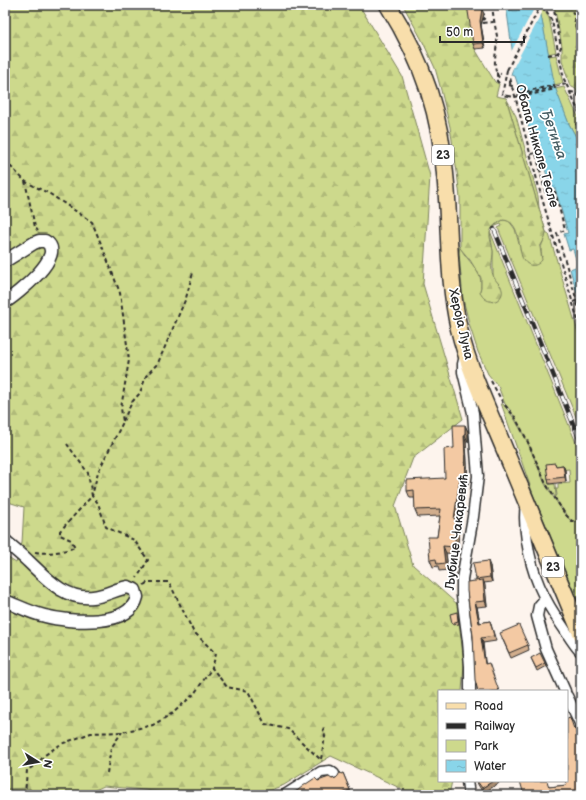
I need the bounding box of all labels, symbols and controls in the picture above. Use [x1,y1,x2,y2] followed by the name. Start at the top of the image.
[440,18,524,44] scale bar
[446,25,473,40] text: 50 m
[512,83,562,209] street label: Обала Николе Тесле
[538,107,570,161] water label: Ђетиња
[432,145,454,165] road number: 23
[445,287,477,362] street label: Хероја Луна
[442,473,472,592] street label: Љубице Чакаревић
[542,557,564,577] road number: 23
[438,690,568,782] legend
[474,699,503,714] text: Road
[474,719,516,734] text: Railway
[474,739,498,754] text: Park
[18,742,58,782] north arrow
[40,759,54,769] text: N
[474,759,506,774] text: Water

